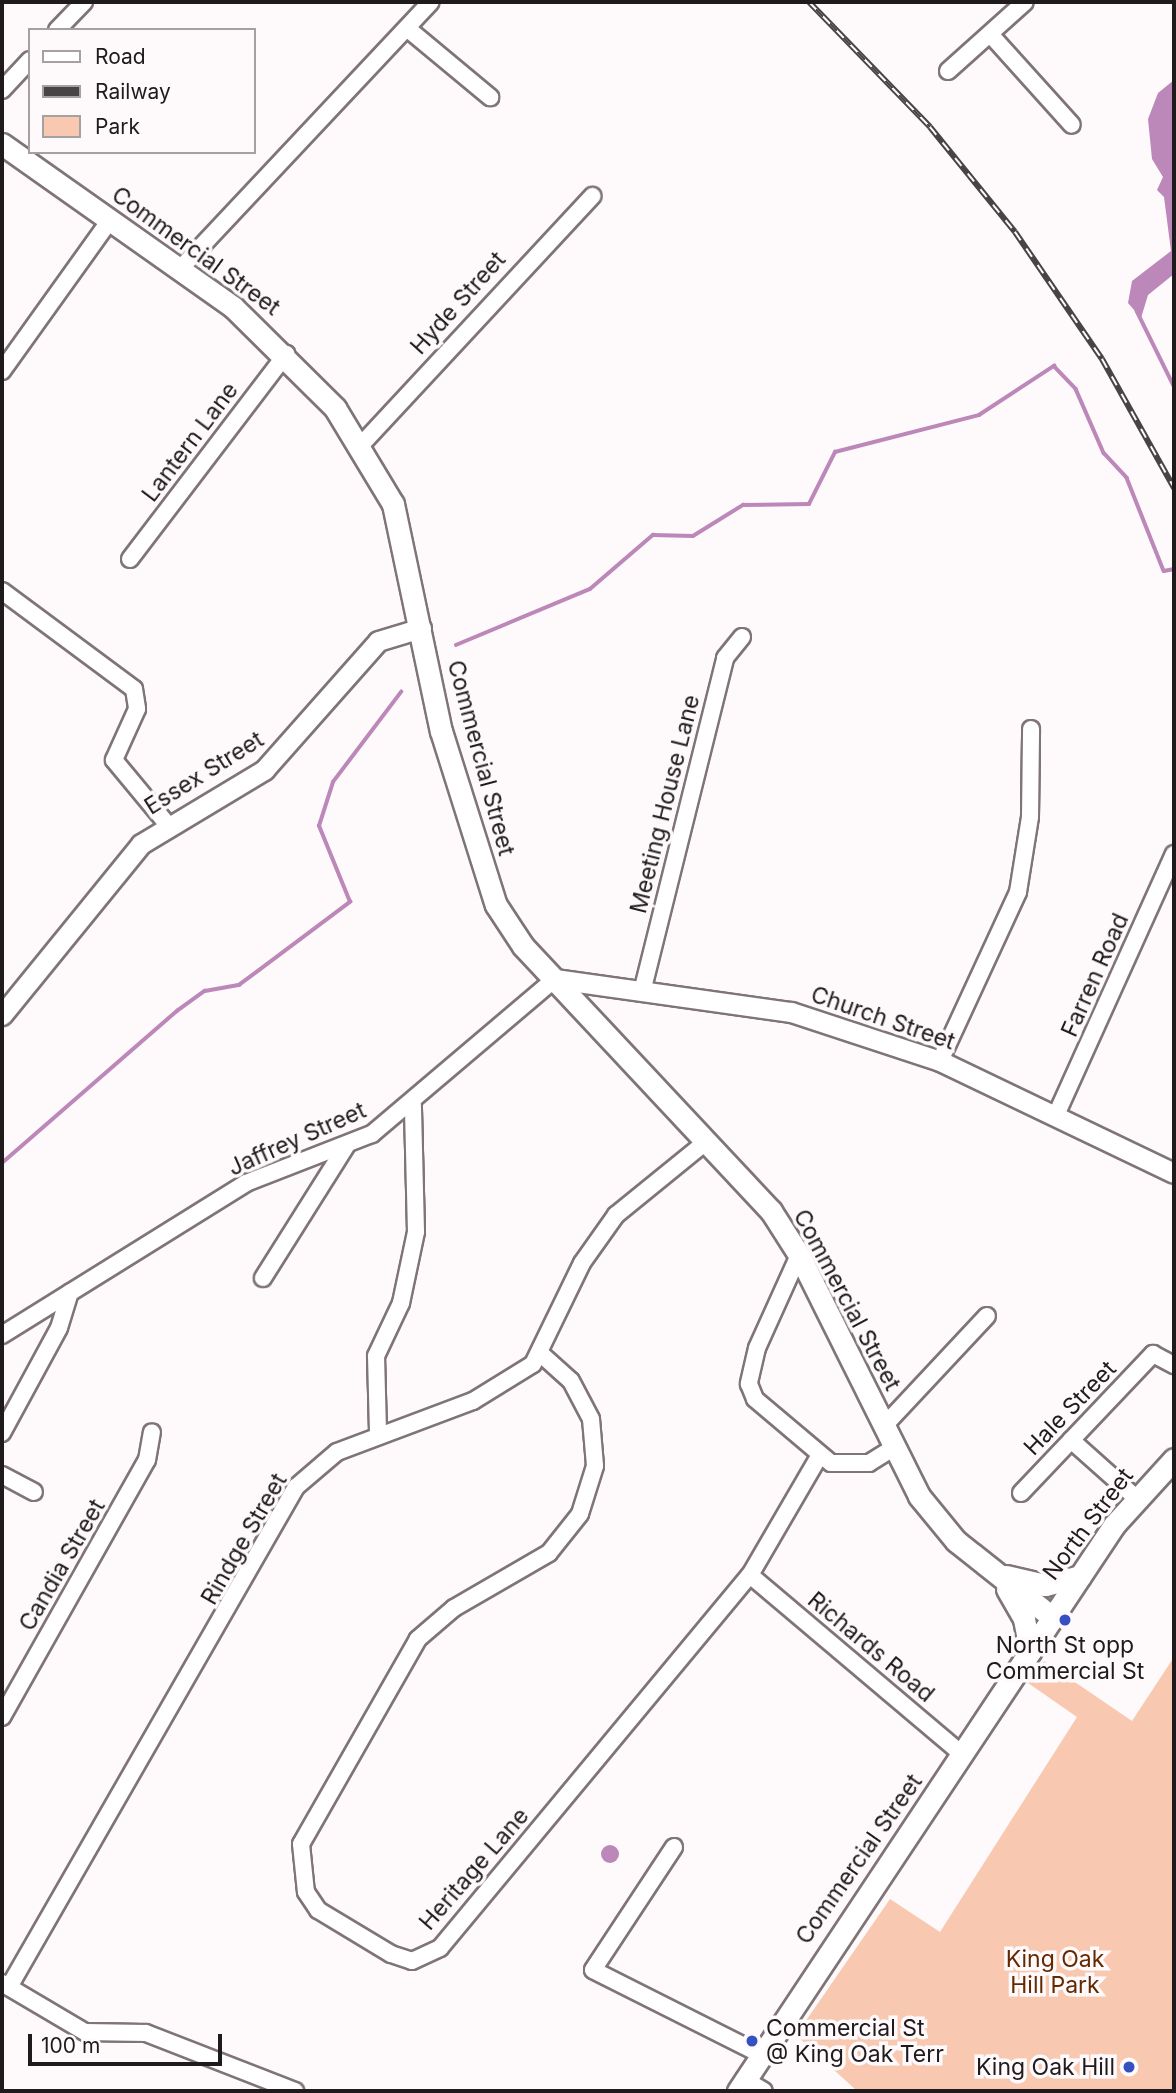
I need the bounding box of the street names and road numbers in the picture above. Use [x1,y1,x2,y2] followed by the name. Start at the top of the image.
[107,181,285,321] street label: Commercial Street
[405,246,511,360] street label: Hyde Street
[136,377,244,507] street label: Lantern Lane
[442,657,520,859] street label: Commercial Street
[624,692,706,916] street label: Meeting House Lane
[139,726,269,820] street label: Essex Street
[1056,909,1134,1041] street label: Farren Road
[807,980,959,1056] street label: Church Street
[224,1096,370,1182] street label: Jaffrey Street
[788,1205,906,1395] street label: Commercial Street
[1018,1355,1122,1461] street label: Hale Street
[1037,1463,1139,1585] street label: North Street
[195,1468,293,1610] street label: Rindge Street
[13,1494,111,1636] street label: Candia Street
[802,1586,940,1708] street label: Richards Road
[790,1769,928,1949] street label: Commercial Street
[414,1802,534,1936] street label: Heritage Lane

